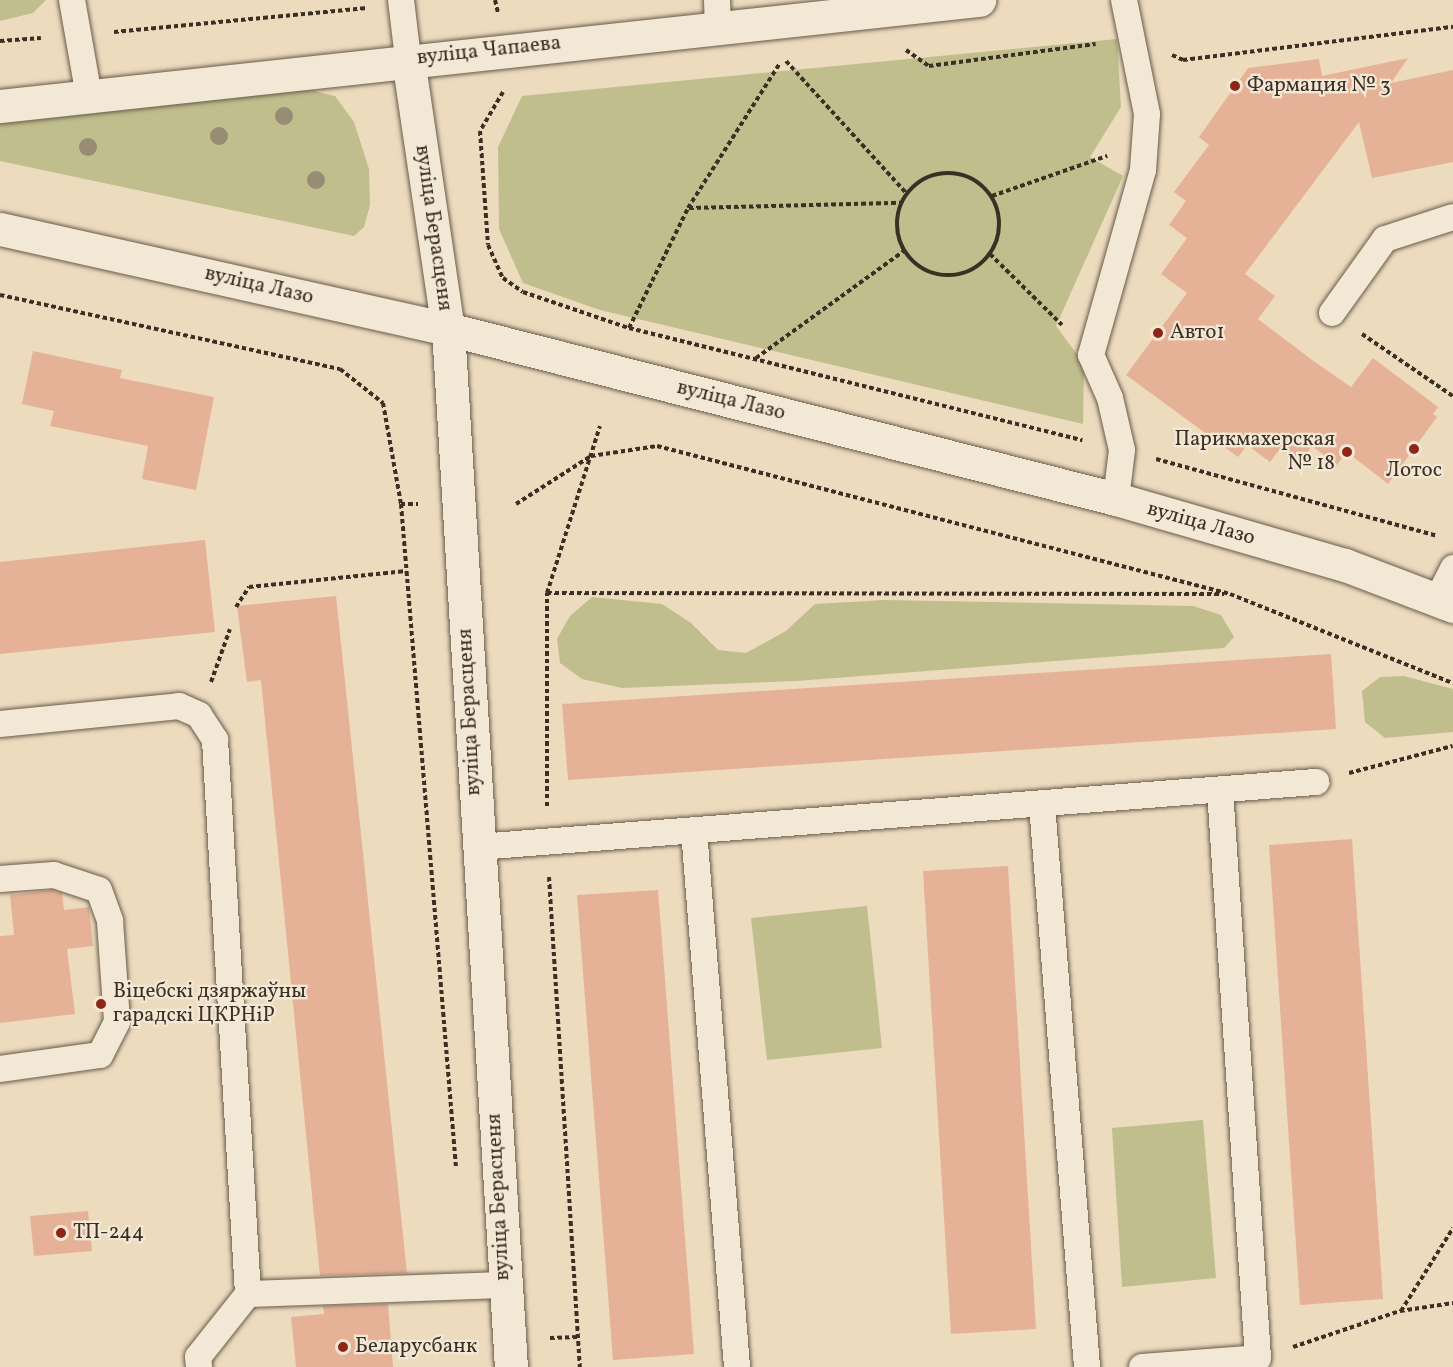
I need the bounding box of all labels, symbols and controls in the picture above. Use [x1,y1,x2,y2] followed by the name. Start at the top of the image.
[416,31,562,71] street label: вуліца Чапаева
[1247,73,1391,99] place label: Фармация № 3
[1228,79,1242,93] marker: Фармация № 3
[409,143,457,313] street label: вуліца Берасценя
[202,261,316,311] street label: вуліца Лазо
[1170,320,1225,346] place label: Авто1
[1151,326,1165,340] marker: Авто1
[674,375,788,427] street label: вуліца Лазо
[1174,427,1335,477] place label: Парикмахерская № 18
[1407,442,1421,456] marker: Лотос
[1340,445,1354,459] marker: Парикмахерская № 18
[1386,458,1442,484] place label: Лотос
[1144,497,1258,551] street label: вуліца Лазо
[453,628,487,796] street label: вуліца Берасценя
[113,979,306,1029] place label: Віцебскі дзяржаўны гарадскі ЦКРНіР
[94,997,108,1011] marker: Віцебскі дзяржаўны гарадскі ЦКРНіР
[482,1113,516,1281] street label: вуліца Берасценя
[73,1220,144,1246] place label: ТП-244
[54,1226,68,1240] marker: ТП-244
[355,1334,477,1360] place label: Беларусбанк
[336,1340,350,1354] marker: Беларусбанк

